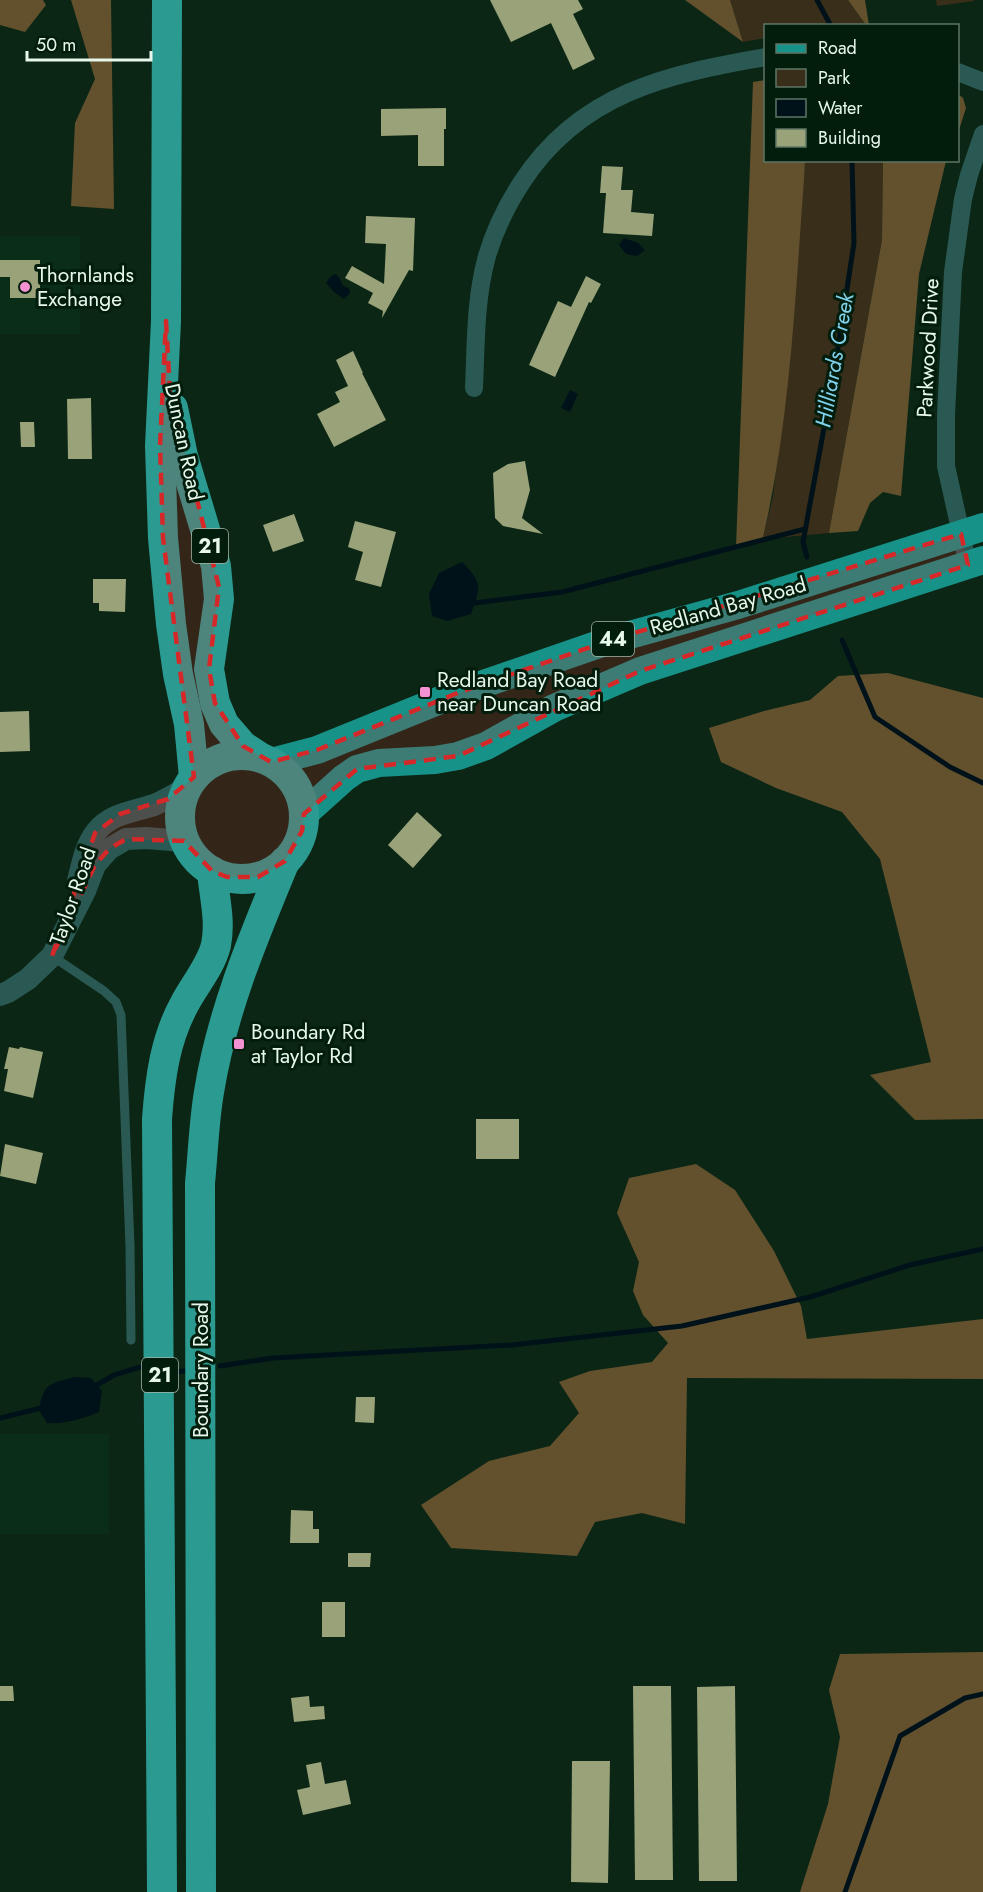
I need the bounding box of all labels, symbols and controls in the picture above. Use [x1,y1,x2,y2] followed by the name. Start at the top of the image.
[27,24,152,62] scale bar
[764,24,959,162] legend
[36,32,76,58] text: 50 m
[818,35,857,61] text: Road
[818,65,850,91] text: Park
[818,95,863,121] text: Water
[818,125,881,151] text: Building
[37,260,134,314] place label: Thornlands Exchange
[909,277,947,418] street label: Parkwood Drive
[18,280,32,294] marker: Thornlands Exchange
[806,289,862,430] water label: Hilliards Creek
[157,381,211,503] street label: Duncan Road
[192,529,228,563] road number: 21
[646,569,810,643] street label: Redland Bay Road
[592,622,634,656] road number: 44
[437,665,602,719] place label: Redland Bay Road near Duncan Road
[418,685,432,699] marker: Redland Bay Road near Duncan Road
[42,843,104,949] street label: Taylor Road
[251,1017,365,1071] place label: Boundary Rd at Taylor Rd
[232,1037,246,1051] marker: Boundary Rd at Taylor Rd
[186,1302,216,1438] street label: Boundary Road
[142,1358,178,1392] road number: 21

